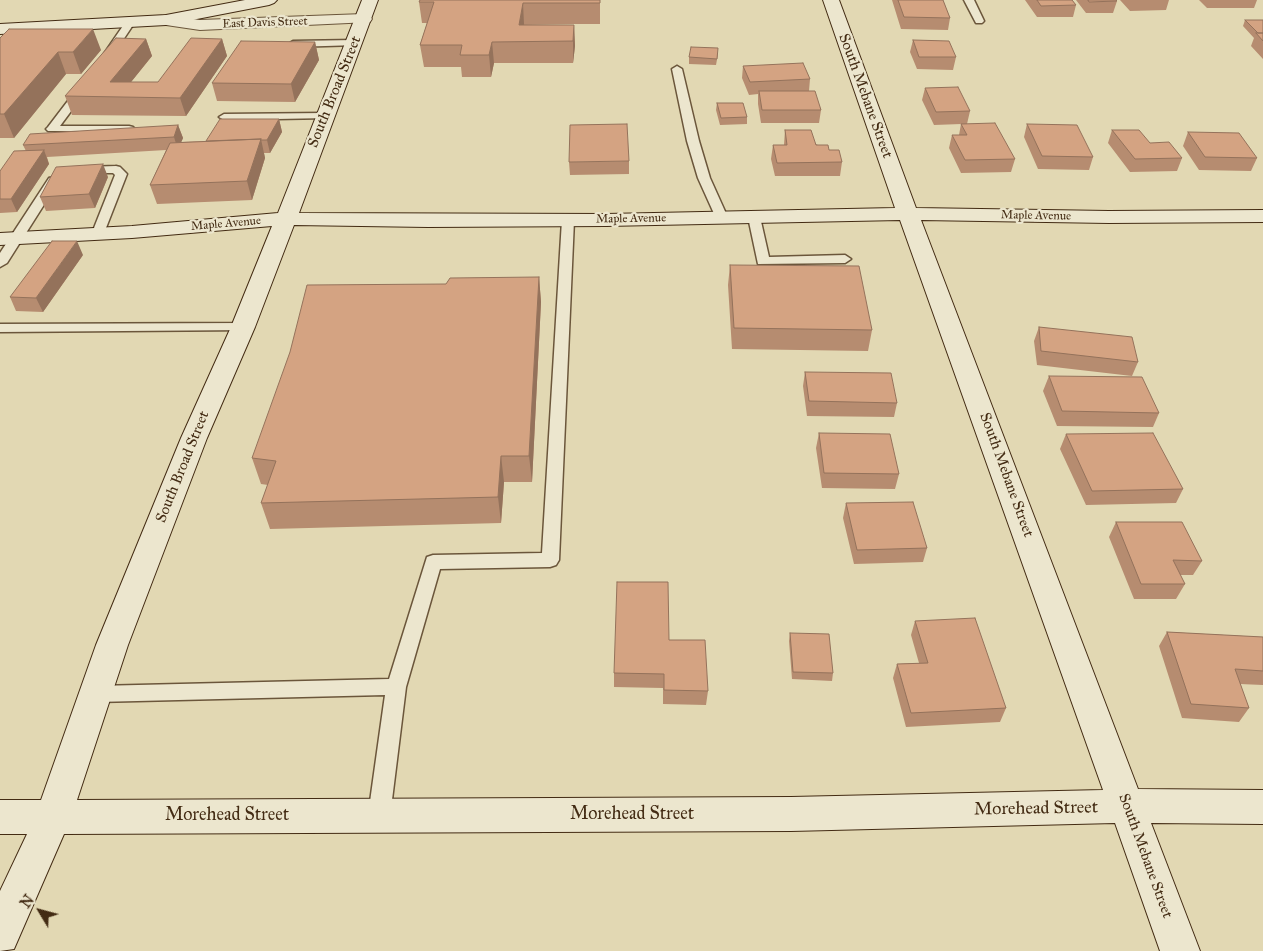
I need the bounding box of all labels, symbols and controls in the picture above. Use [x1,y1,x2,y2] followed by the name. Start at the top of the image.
[222,14,308,32] street label: East Davis Street
[834,31,896,161] street label: South Mebane Street
[304,34,366,150] street label: South Broad Street
[1001,208,1071,224] street label: Maple Avenue
[596,211,666,227] street label: Maple Avenue
[190,214,262,234] street label: Maple Avenue
[152,409,214,525] street label: South Broad Street
[975,410,1037,540] street label: South Mebane Street
[1114,791,1176,921] street label: South Mebane Street
[974,797,1098,821] street label: Morehead Street
[570,804,694,826] street label: Morehead Street
[165,805,289,827] street label: Morehead Street
[15,886,65,936] north arrow
[17,892,38,912] text: N

